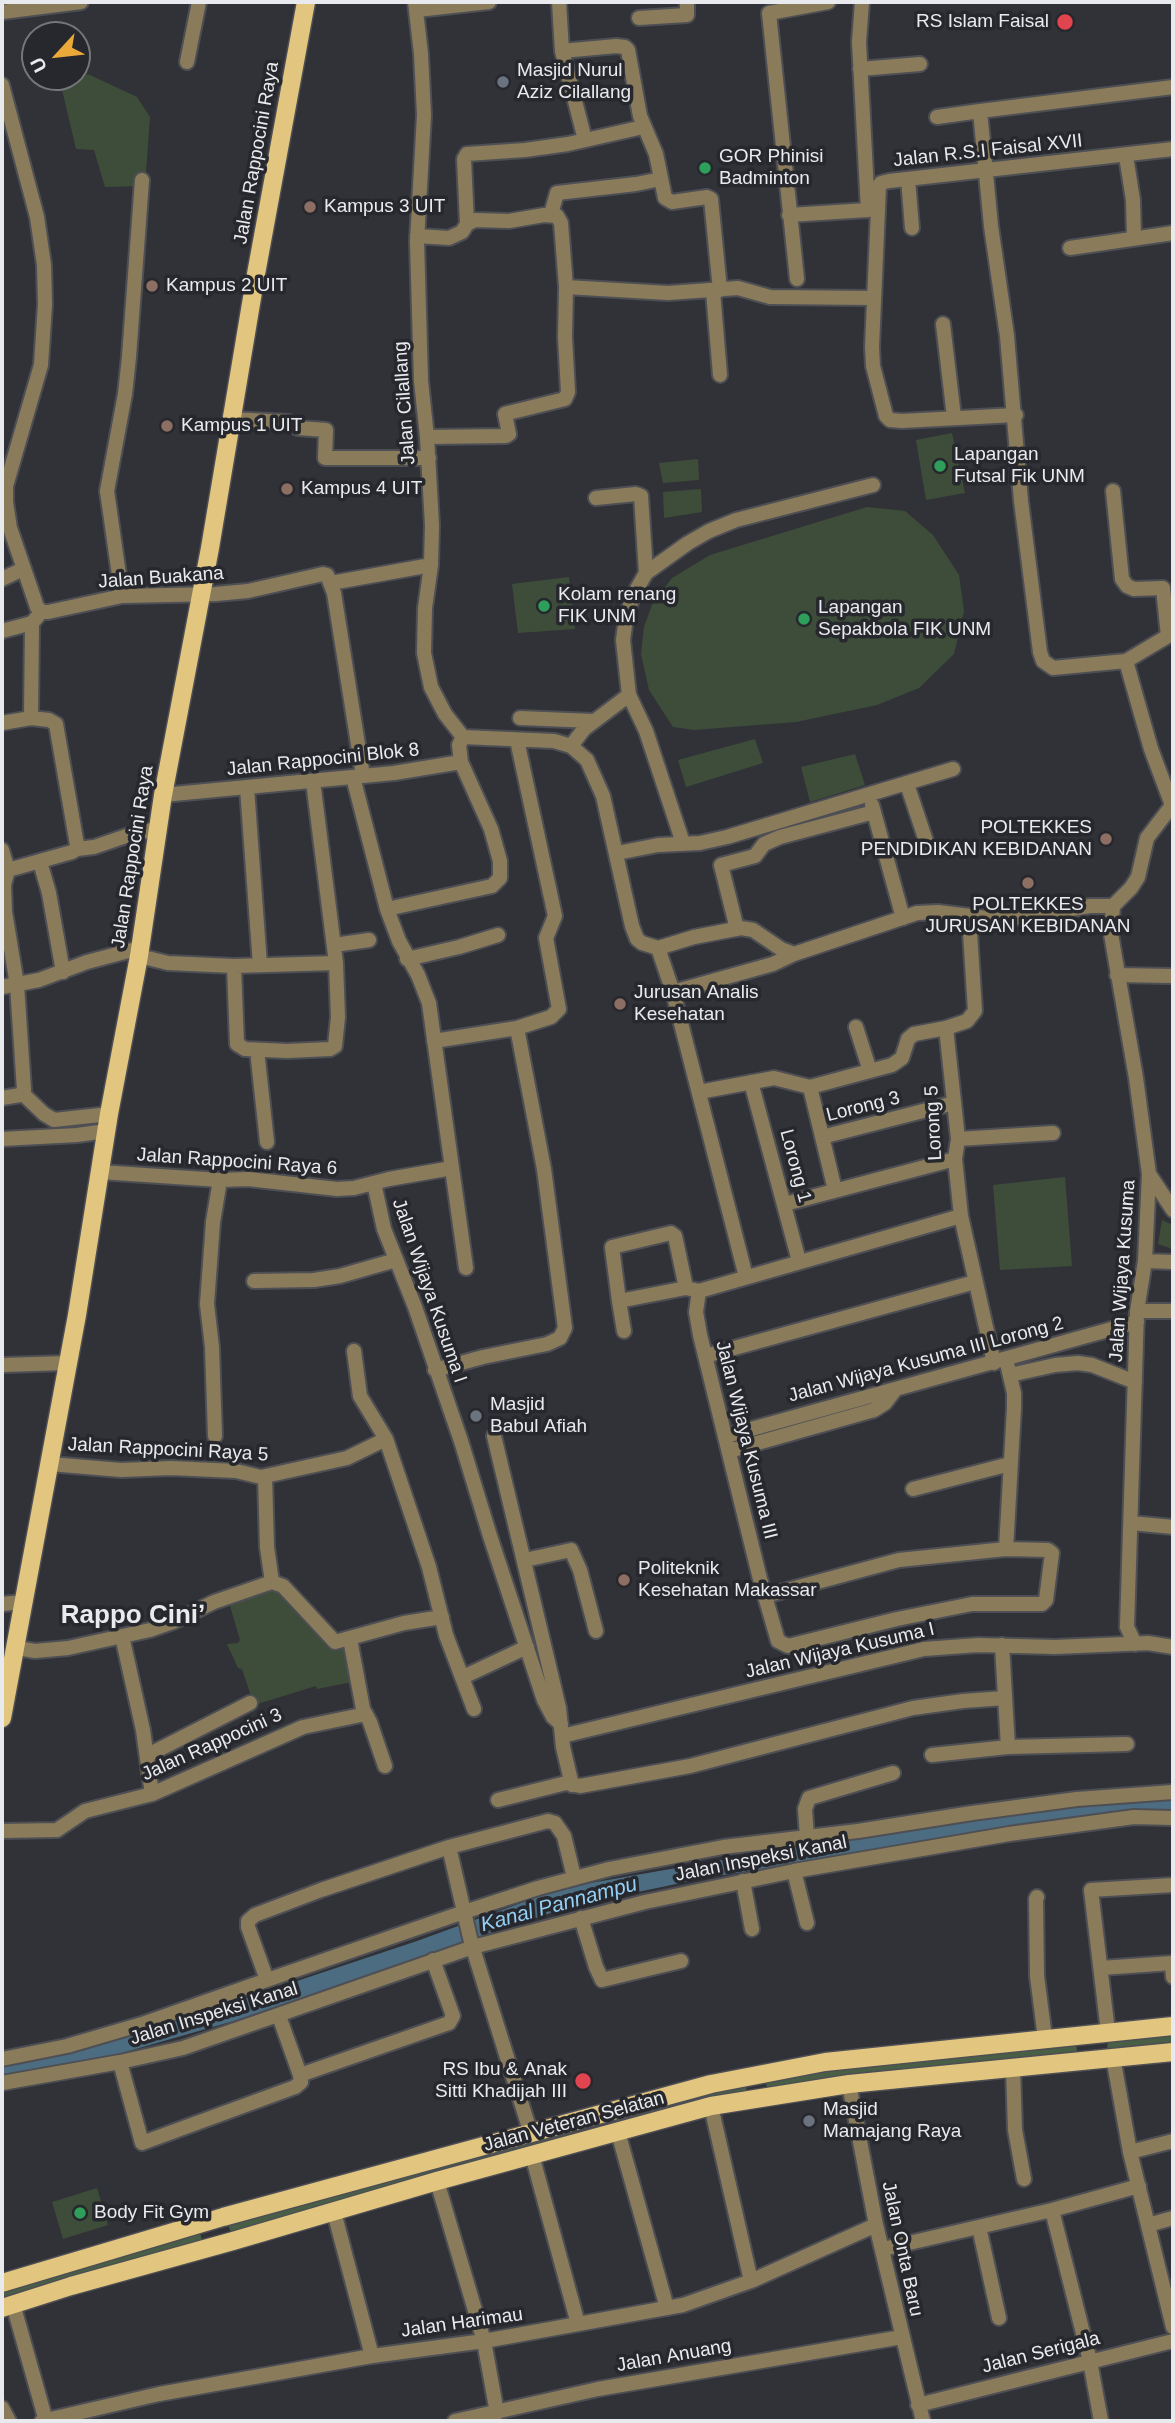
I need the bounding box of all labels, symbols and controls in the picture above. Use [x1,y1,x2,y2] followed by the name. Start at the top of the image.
[916,11,1049,33] place label: RS Islam Faisal
[1055,12,1075,32] marker: RS Islam Faisal
[21,21,91,91] north arrow
[26,54,51,76] text: U
[230,60,284,246] street label: Jalan Rappocini Raya
[517,60,631,104] place label: Masjid Nurul Aziz Cilallang
[495,74,511,90] marker: Masjid Nurul Aziz Cilallang
[892,130,1084,172] street label: Jalan R.S.I Faisal XVII
[719,146,824,190] place label: GOR Phinisi Badminton
[697,160,713,176] marker: GOR Phinisi Badminton
[324,196,445,218] place label: Kampus 3 UIT
[302,199,318,215] marker: Kampus 3 UIT
[166,275,287,297] place label: Kampus 2 UIT
[144,278,160,294] marker: Kampus 2 UIT
[389,341,421,465] street label: Jalan Cilallang
[181,415,302,437] place label: Kampus 1 UIT
[159,418,175,434] marker: Kampus 1 UIT
[954,444,1085,488] place label: Lapangan Futsal Fik UNM
[932,458,948,474] marker: Lapangan Futsal Fik UNM
[301,478,422,500] place label: Kampus 4 UIT
[279,481,295,497] marker: Kampus 4 UIT
[98,562,224,594] street label: Jalan Buakana
[558,584,676,628] place label: Kolam renang FIK UNM
[818,597,991,641] place label: Lapangan Sepakbola FIK UNM
[536,598,552,614] marker: Kolam renang FIK UNM
[796,611,812,627] marker: Lapangan Sepakbola FIK UNM
[226,739,420,781] street label: Jalan Rappocini Blok 8
[107,764,159,950] street label: Jalan Rappocini Raya
[861,817,1092,861] place label: POLTEKKES PENDIDIKAN KEBIDANAN
[1098,831,1114,847] marker: POLTEKKES PENDIDIKAN KEBIDANAN
[1020,875,1036,891] marker: POLTEKKES JURUSAN KEBIDANAN
[926,894,1130,938] place label: POLTEKKES JURUSAN KEBIDANAN
[634,982,759,1026] place label: Jurusan Analis Kesehatan
[612,996,628,1012] marker: Jurusan Analis Kesehatan
[921,1085,947,1161] street label: Lorong 5
[824,1087,902,1127] street label: Lorong 3
[774,1127,816,1205] street label: Lorong 1
[136,1144,338,1180] street label: Jalan Rappocini Raya 6
[1105,1179,1141,1363] street label: Jalan Wijaya Kusuma
[387,1196,471,1386] street label: Jalan Wijaya Kusuma I
[786,1312,1066,1408] street label: Jalan Wijaya Kusuma III Lorong 2
[710,1338,782,1542] street label: Jalan Wijaya Kusuma III
[490,1394,587,1438] place label: Masjid Babul Afiah
[468,1408,484,1424] marker: Masjid Babul Afiah
[67,1433,269,1467] street label: Jalan Rappocini Raya 5
[638,1558,816,1602] place label: Politeknik Kesehatan Makassar
[616,1572,632,1588] marker: Politeknik Kesehatan Makassar
[61,1600,205,1632] district label: Rappo Ciniʼ
[743,1618,937,1684] street label: Jalan Wijaya Kusuma I
[138,1704,286,1786] street label: Jalan Rappocini 3
[673,1831,849,1887] street label: Jalan Inspeksi Kanal
[478,1872,640,1938] water label: Kanal Pannampu
[127,1978,301,2050] street label: Jalan Inspeksi Kanal
[435,2059,567,2103] place label: RS Ibu & Anak Sitti Khadijah III
[573,2071,593,2091] marker: RS Ibu & Anak Sitti Khadijah III
[481,2087,667,2157] street label: Jalan Veteran Selatan
[823,2099,961,2143] place label: Masjid Mamajang Raya
[801,2113,817,2129] marker: Masjid Mamajang Raya
[877,2179,927,2319] street label: Jalan Onta Baru
[94,2202,209,2224] place label: Body Fit Gym
[72,2205,88,2221] marker: Body Fit Gym
[400,2303,524,2343] street label: Jalan Harimau
[980,2327,1102,2379] street label: Jalan Serigala
[615,2335,733,2377] street label: Jalan Anuang

